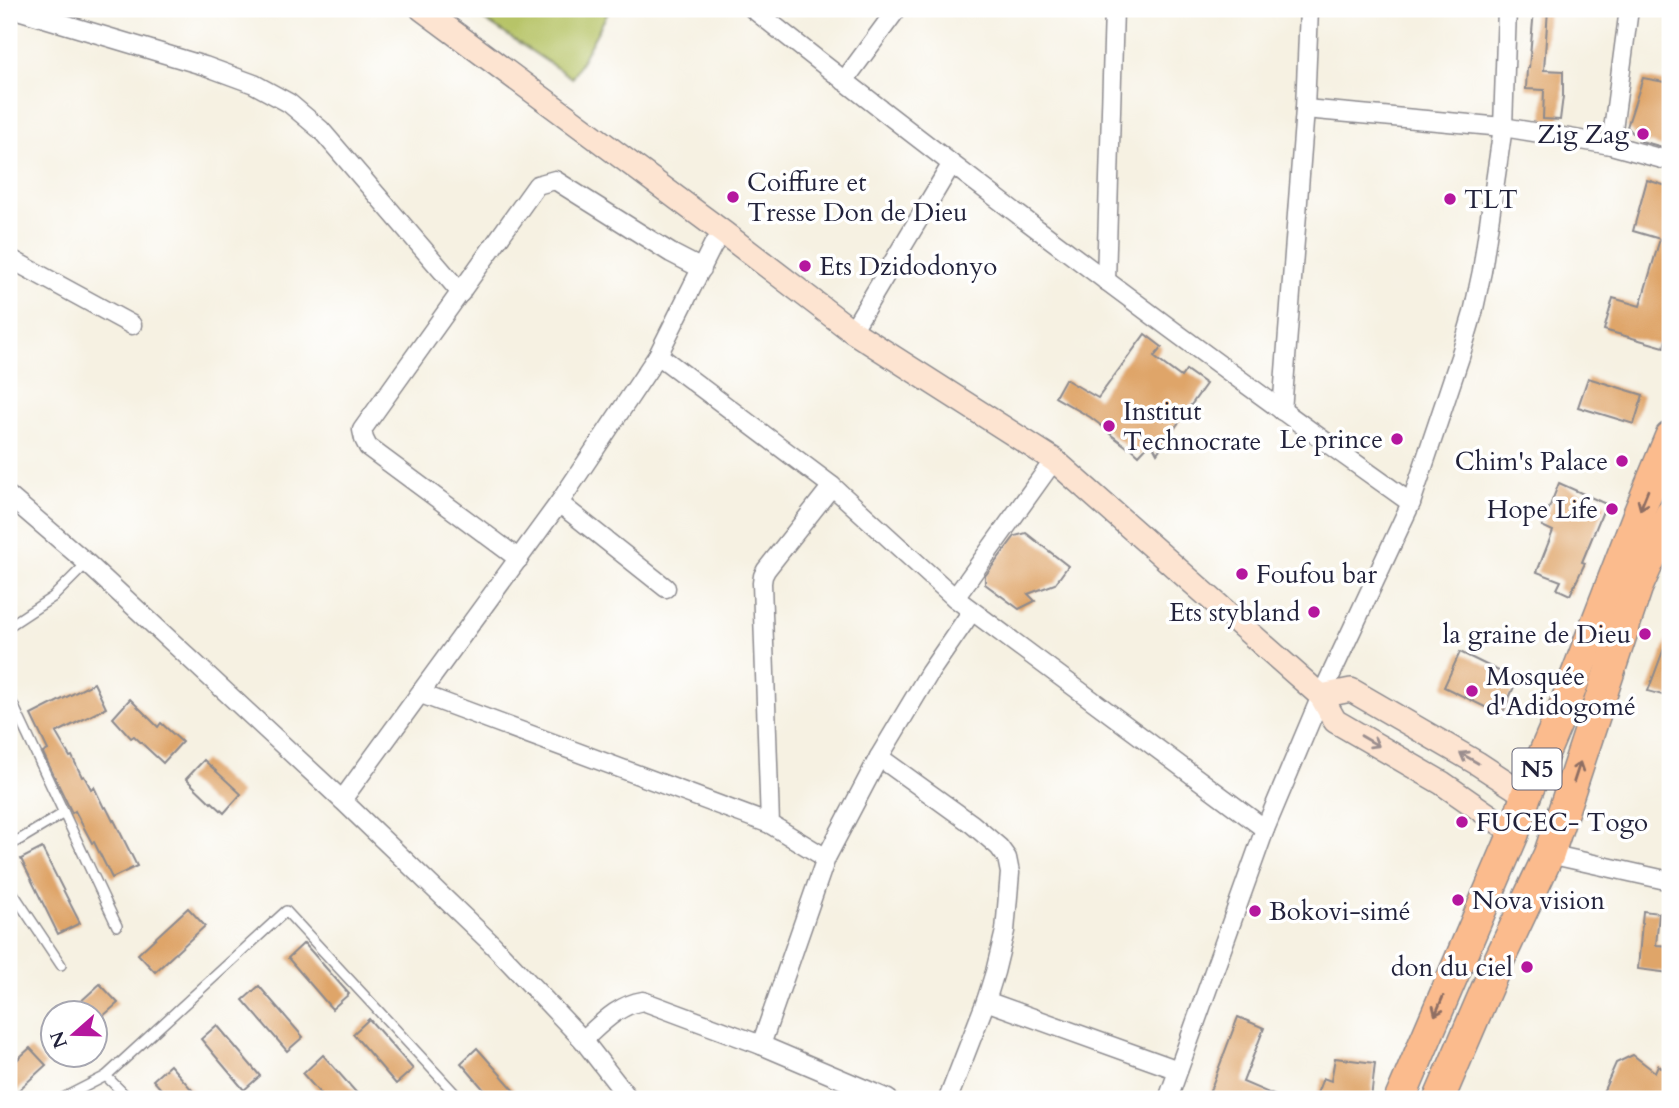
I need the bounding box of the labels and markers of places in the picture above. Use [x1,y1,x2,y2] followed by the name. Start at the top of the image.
[1537,117,1629,152] place label: Zig Zag
[1635,126,1651,142] marker: Zig Zag
[747,165,968,230] place label: Coiffure et Tresse Don de Dieu
[1464,182,1518,217] place label: TLT
[725,189,741,205] marker: Coiffure et Tresse Don de Dieu
[1442,191,1458,207] marker: TLT
[819,249,997,284] place label: Ets Dzidodonyo
[797,258,813,274] marker: Ets Dzidodonyo
[1123,394,1261,459] place label: Institut Technocrate
[1101,418,1117,434] marker: Institut Technocrate
[1279,422,1383,457] place label: Le prince
[1389,431,1405,447] marker: Le prince
[1455,444,1608,479] place label: Chim's Palace
[1614,453,1630,469] marker: Chim's Palace
[1487,492,1598,527] place label: Hope Life
[1604,501,1620,517] marker: Hope Life
[1256,557,1378,592] place label: Foufou bar
[1234,566,1250,582] marker: Foufou bar
[1169,595,1300,630] place label: Ets stybland
[1306,604,1322,620] marker: Ets stybland
[1443,617,1631,652] place label: la graine de Dieu
[1637,626,1653,642] marker: la graine de Dieu
[1486,659,1636,724] place label: Mosquée d'Adidogomé
[1464,683,1480,699] marker: Mosquée d'Adidogomé
[1476,805,1648,840] place label: FUCEC- Togo
[1454,814,1470,830] marker: FUCEC- Togo
[1472,883,1605,918] place label: Nova vision
[1450,892,1466,908] marker: Nova vision
[1269,894,1411,929] place label: Bokovi-simé
[1247,903,1263,919] marker: Bokovi-simé
[1391,950,1513,985] place label: don du ciel
[1519,959,1535,975] marker: don du ciel

